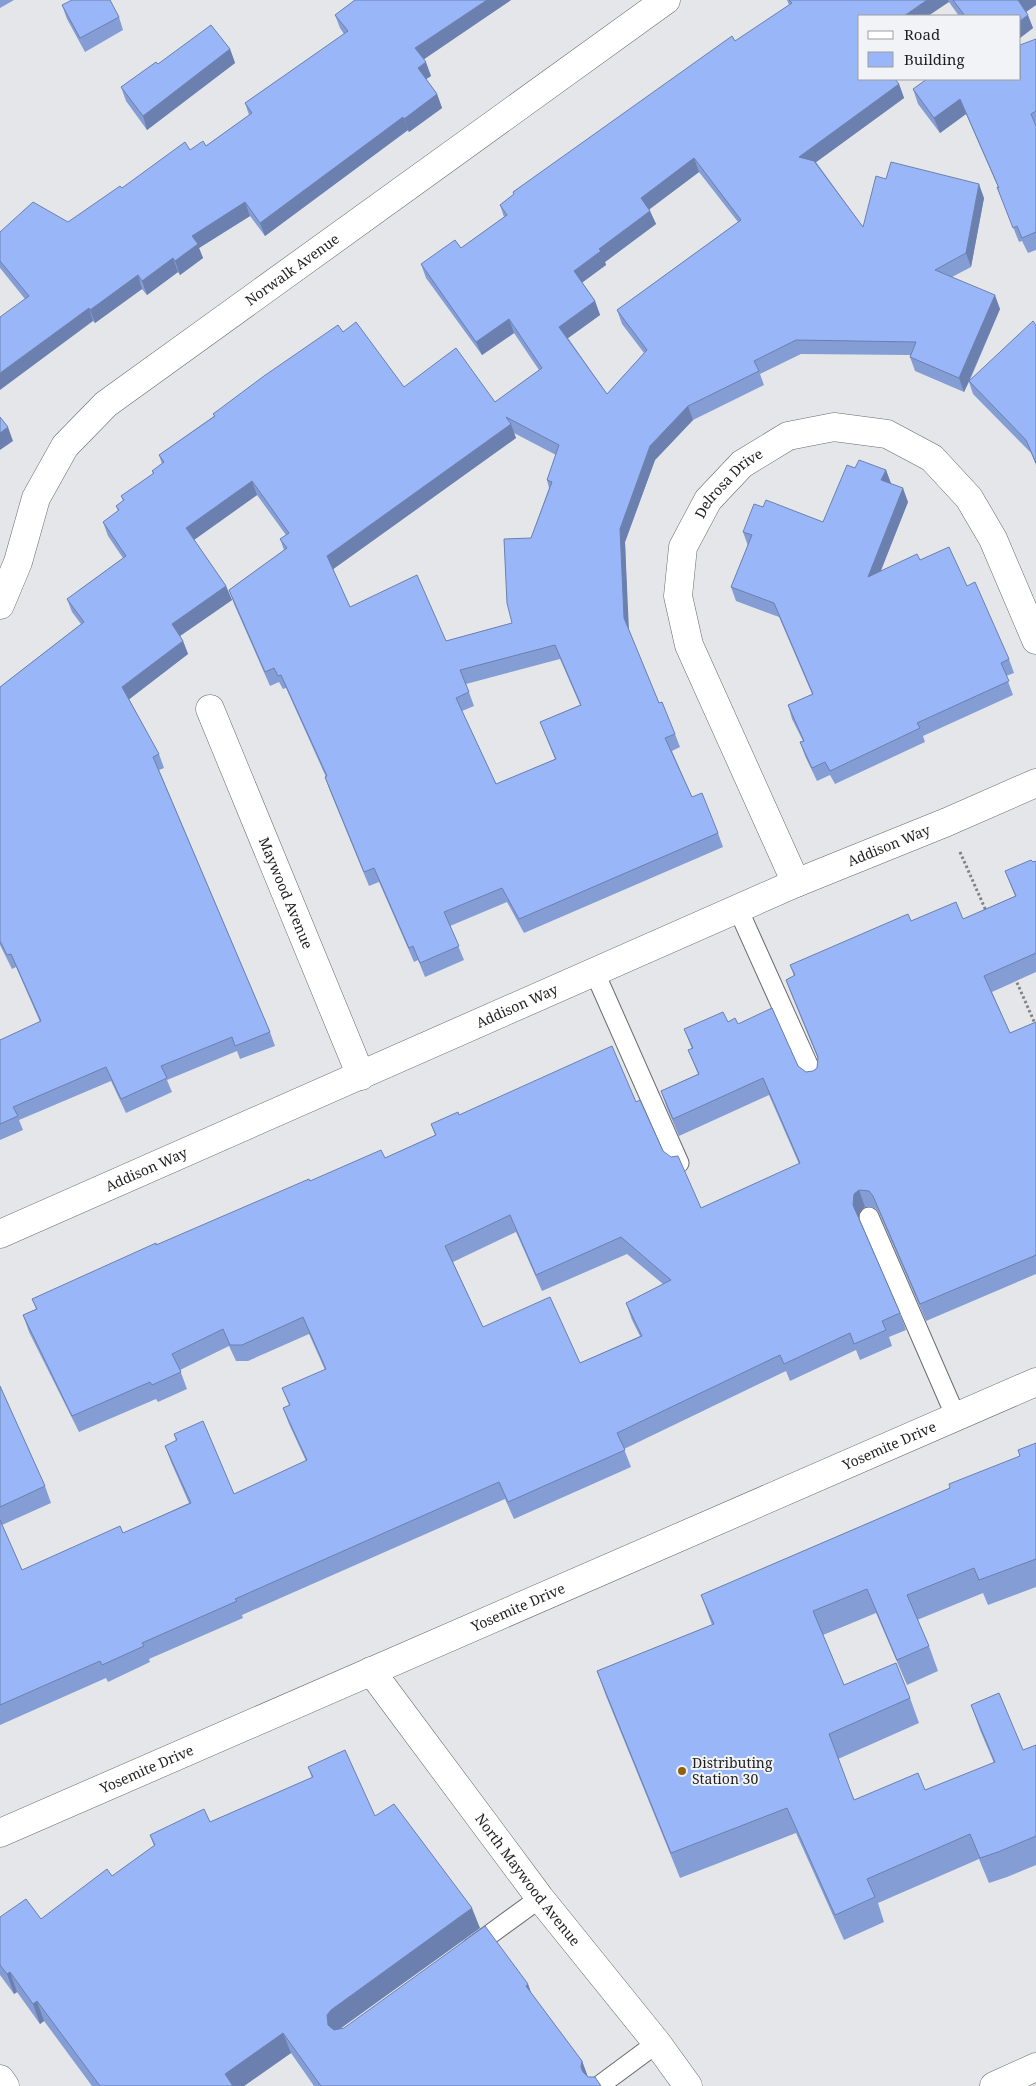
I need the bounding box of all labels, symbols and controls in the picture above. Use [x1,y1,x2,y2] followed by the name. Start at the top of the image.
[858,15,1021,80] legend
[904,24,940,44] text: Road
[904,49,965,69] text: Building
[241,229,343,310] street label: Norwalk Avenue
[690,444,766,521] street label: Delrosa Drive
[844,820,933,870] street label: Addison Way
[255,834,318,952] street label: Maywood Avenue
[473,979,561,1032] street label: Addison Way
[102,1143,190,1195] street label: Addison Way
[838,1417,939,1475] street label: Yosemite Drive
[467,1578,568,1636] street label: Yosemite Drive
[96,1740,196,1798] street label: Yosemite Drive
[692,1753,773,1788] place label: Distributing Station 30
[676,1765,688,1777] marker: Distributing Station 30
[471,1809,585,1950] street label: North Maywood Avenue

